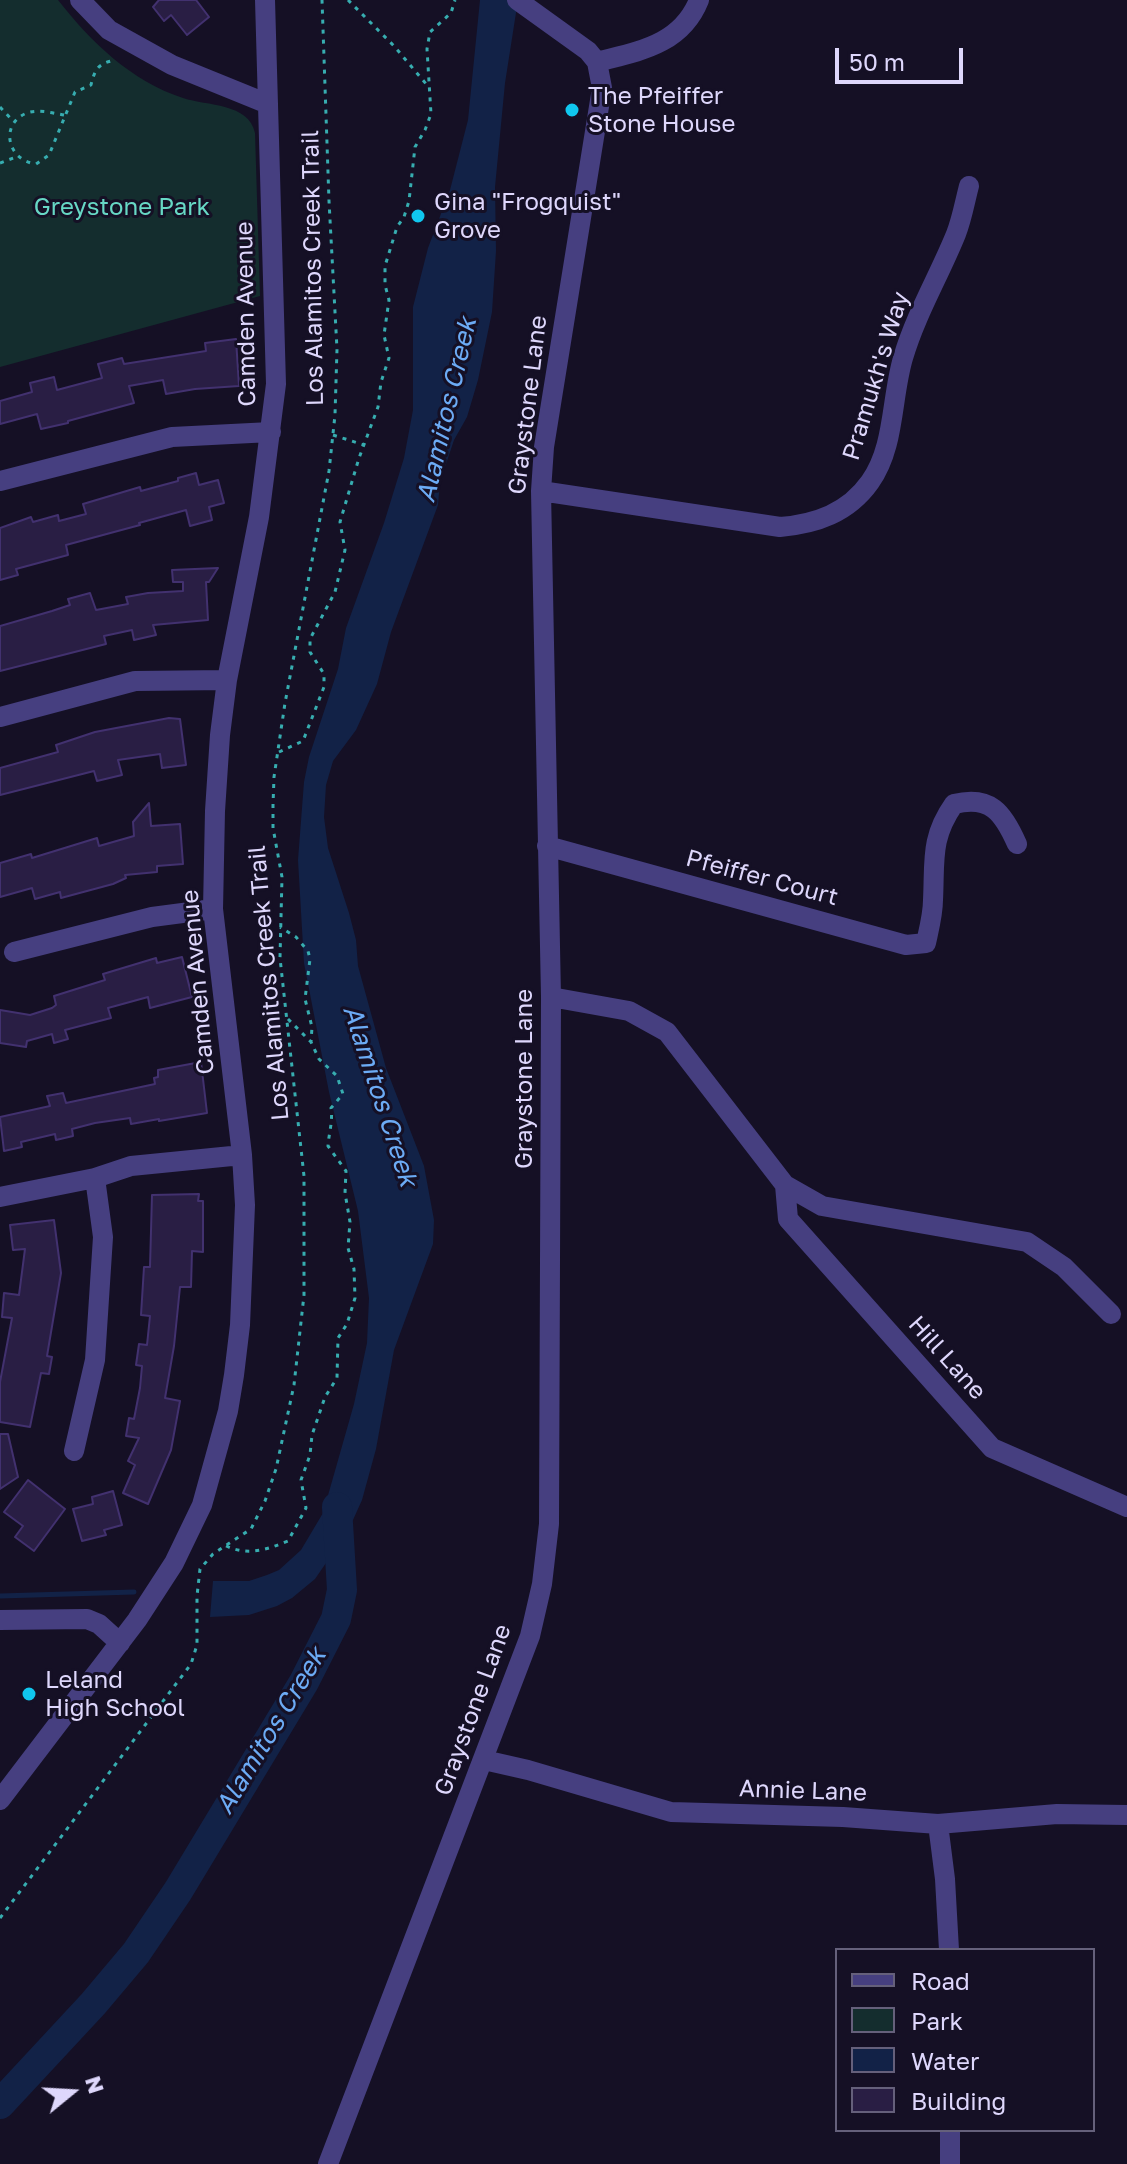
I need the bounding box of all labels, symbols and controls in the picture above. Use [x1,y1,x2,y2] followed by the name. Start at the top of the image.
[839,32,967,82] scale bar
[849,47,905,76] text: 50 m
[588,82,735,138] place label: The Pfeiffer Stone House
[563,101,581,119] marker: The Pfeiffer Stone House
[296,130,330,406] street label: Los Alamitos Creek Trail
[434,188,621,244] place label: Gina "Frogquist" Grove
[34,193,210,221] park label: Greystone Park
[409,207,427,225] marker: Gina "Frogquist" Grove
[230,221,262,407] street label: Camden Avenue
[837,288,915,464] street label: Pramukh's Way
[503,314,553,496] street label: Graystone Lane
[411,315,483,505] water label: Alamitos Creek
[243,844,295,1122] street label: Los Alamitos Creek Trail
[683,844,841,912] street label: Pfeiffer Court
[176,888,220,1076] street label: Camden Avenue
[510,989,538,1169] street label: Graystone Lane
[336,1002,424,1190] water label: Alamitos Creek
[902,1310,992,1406] street label: Hill Lane
[429,1620,517,1800] street label: Graystone Lane
[209,1642,333,1820] water label: Alamitos Creek
[45,1666,185,1722] place label: Leland High School
[20,1685,38,1703] marker: Leland High School
[738,1774,868,1808] street label: Annie Lane
[835,1948,1095,2132] legend
[911,1966,970,1995] text: Road
[911,2006,963,2035] text: Park
[911,2046,979,2075] text: Water
[32,2052,112,2132] north arrow
[80,2072,111,2097] text: N
[911,2086,1006,2115] text: Building

